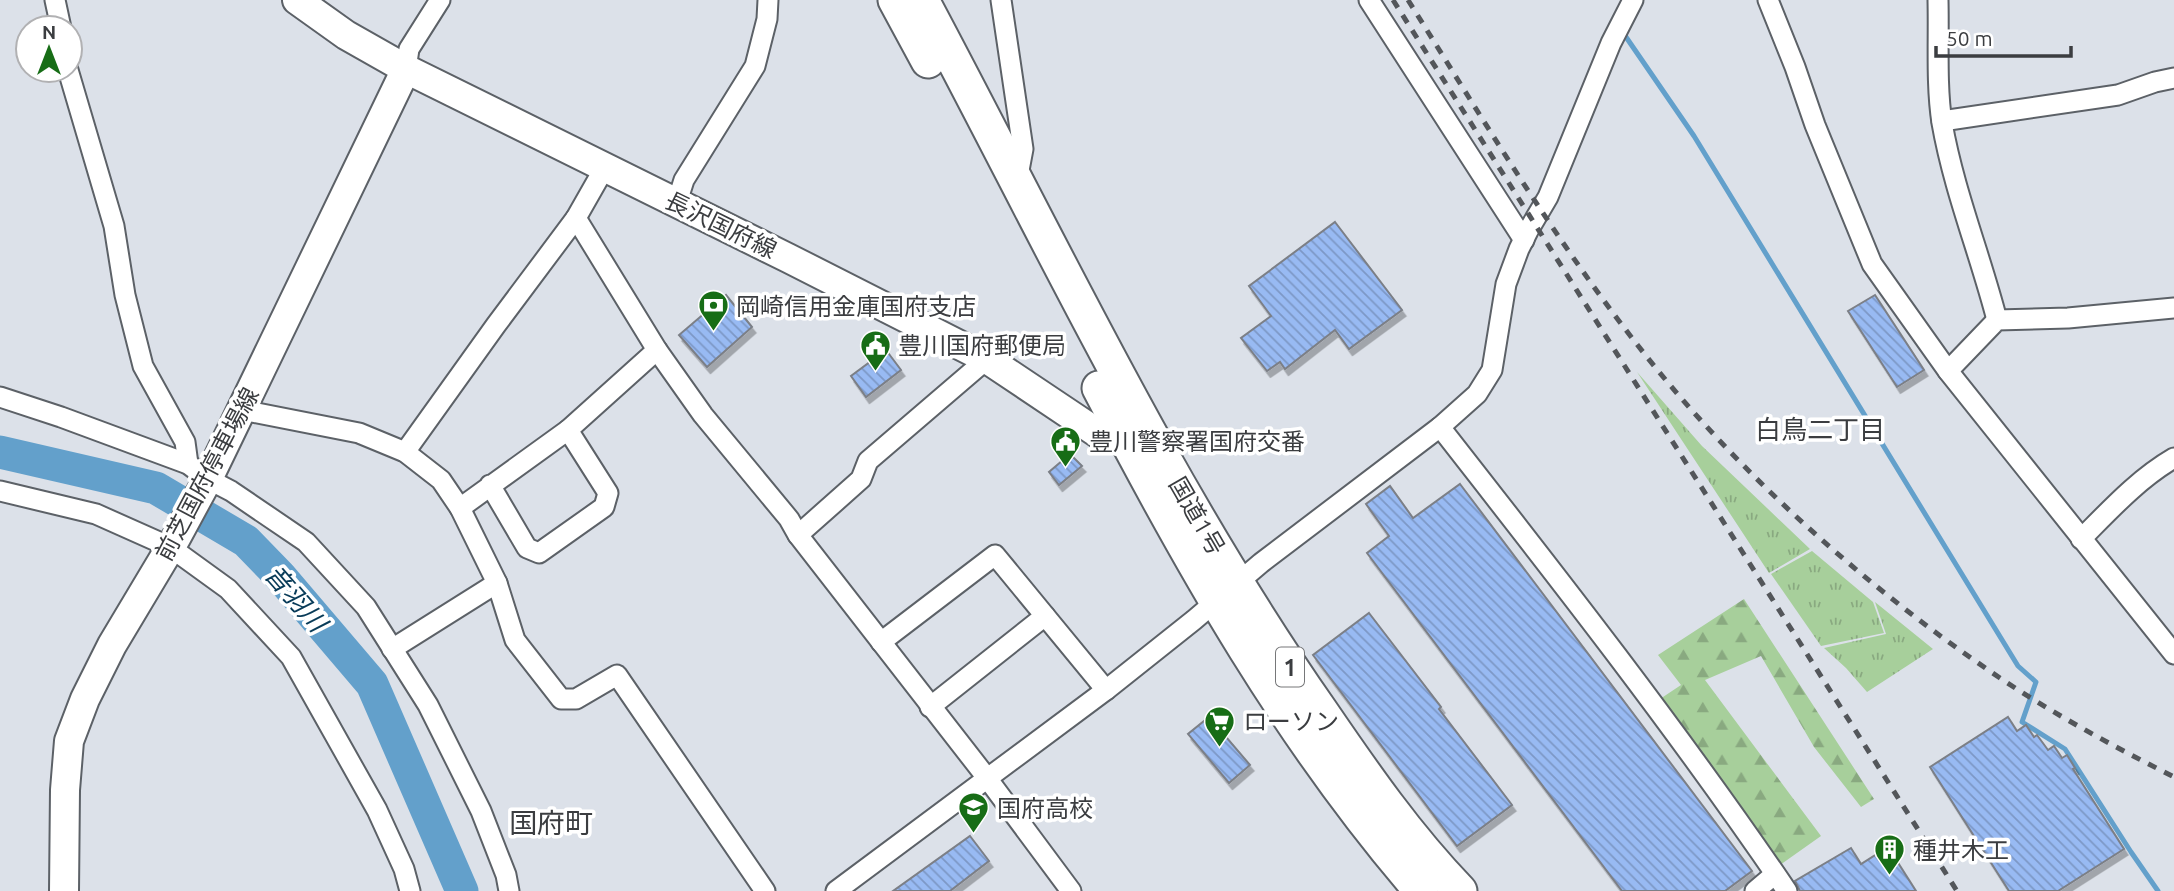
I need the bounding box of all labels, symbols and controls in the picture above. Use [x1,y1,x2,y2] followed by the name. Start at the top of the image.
[14,14,84,84] north arrow
[1936,14,2071,58] scale bar
[42,21,56,43] text: N
[1946,26,1993,50] text: 50 m
[661,187,781,263] street label: 長沢国府線
[696,289,730,333] bank icon: 岡崎信用金庫国府支店
[736,293,976,320] place label: 岡崎信用金庫国府支店
[858,328,892,372] public building icon: 豊川国府郵便局
[898,332,1066,359] place label: 豊川国府郵便局
[150,383,264,565] street label: 前芝国府停車場線
[1755,415,1885,444] district label: 白鳥二丁目
[1049,424,1083,468] public building icon: 豊川警察署国府交番
[1089,428,1305,455] place label: 豊川警察署国府交番
[1164,472,1230,560] street label: 国道1号
[259,559,334,639] water label: 音羽川
[1276,648,1304,687] road number: 1
[1203,704,1237,748] supermarket icon: ローソン
[1243,708,1339,735] place label: ローソン
[957,791,991,835] school or university icon: 国府高校
[997,795,1093,822] place label: 国府高校
[509,807,593,838] district label: 国府町
[1873,833,1907,877] building icon: 種井木工
[1913,837,2009,864] place label: 種井木工

